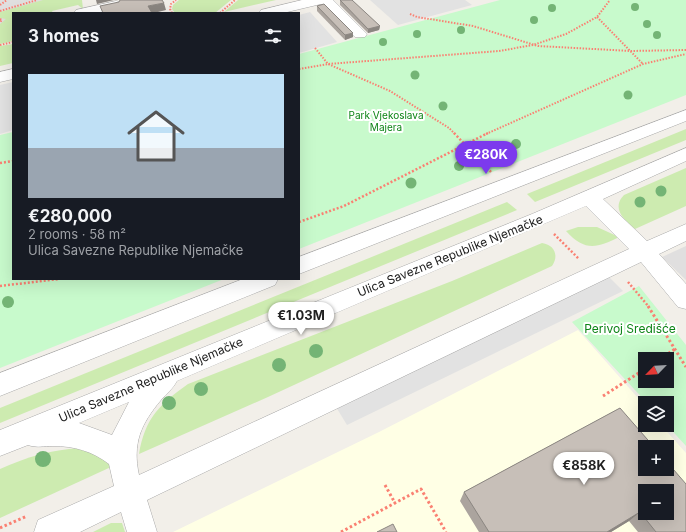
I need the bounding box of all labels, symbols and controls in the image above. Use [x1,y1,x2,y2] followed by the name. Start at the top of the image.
[262,25,284,47] icon: filters
[28,26,99,46] text: 3 homes
[120,100,192,172] icon: home
[349,109,424,133] park label: Park Vjekoslava Majera
[458,141,514,175] pin: €280K
[464,146,508,162] text: €280K
[28,206,112,226] text: €280,000
[355,211,545,300] street label: Ulica Savezne Republike Njemačke
[28,226,126,242] text: 2 rooms · 58 m²
[28,242,243,258] text: Ulica Savezne Republike Njemačke
[268,302,334,336] pin: €1.03M
[277,307,325,323] text: €1.03M
[584,321,676,336] park label: Perivoj Središće
[56,334,245,425] street label: Ulica Savezne Republike Njemačke
[638,352,674,388] north arrow
[638,352,674,520] map controls
[638,396,674,432] button: layers
[638,440,674,476] button: +
[556,452,612,486] pin: €858K
[562,457,606,473] text: €858K
[638,484,674,520] button: −

